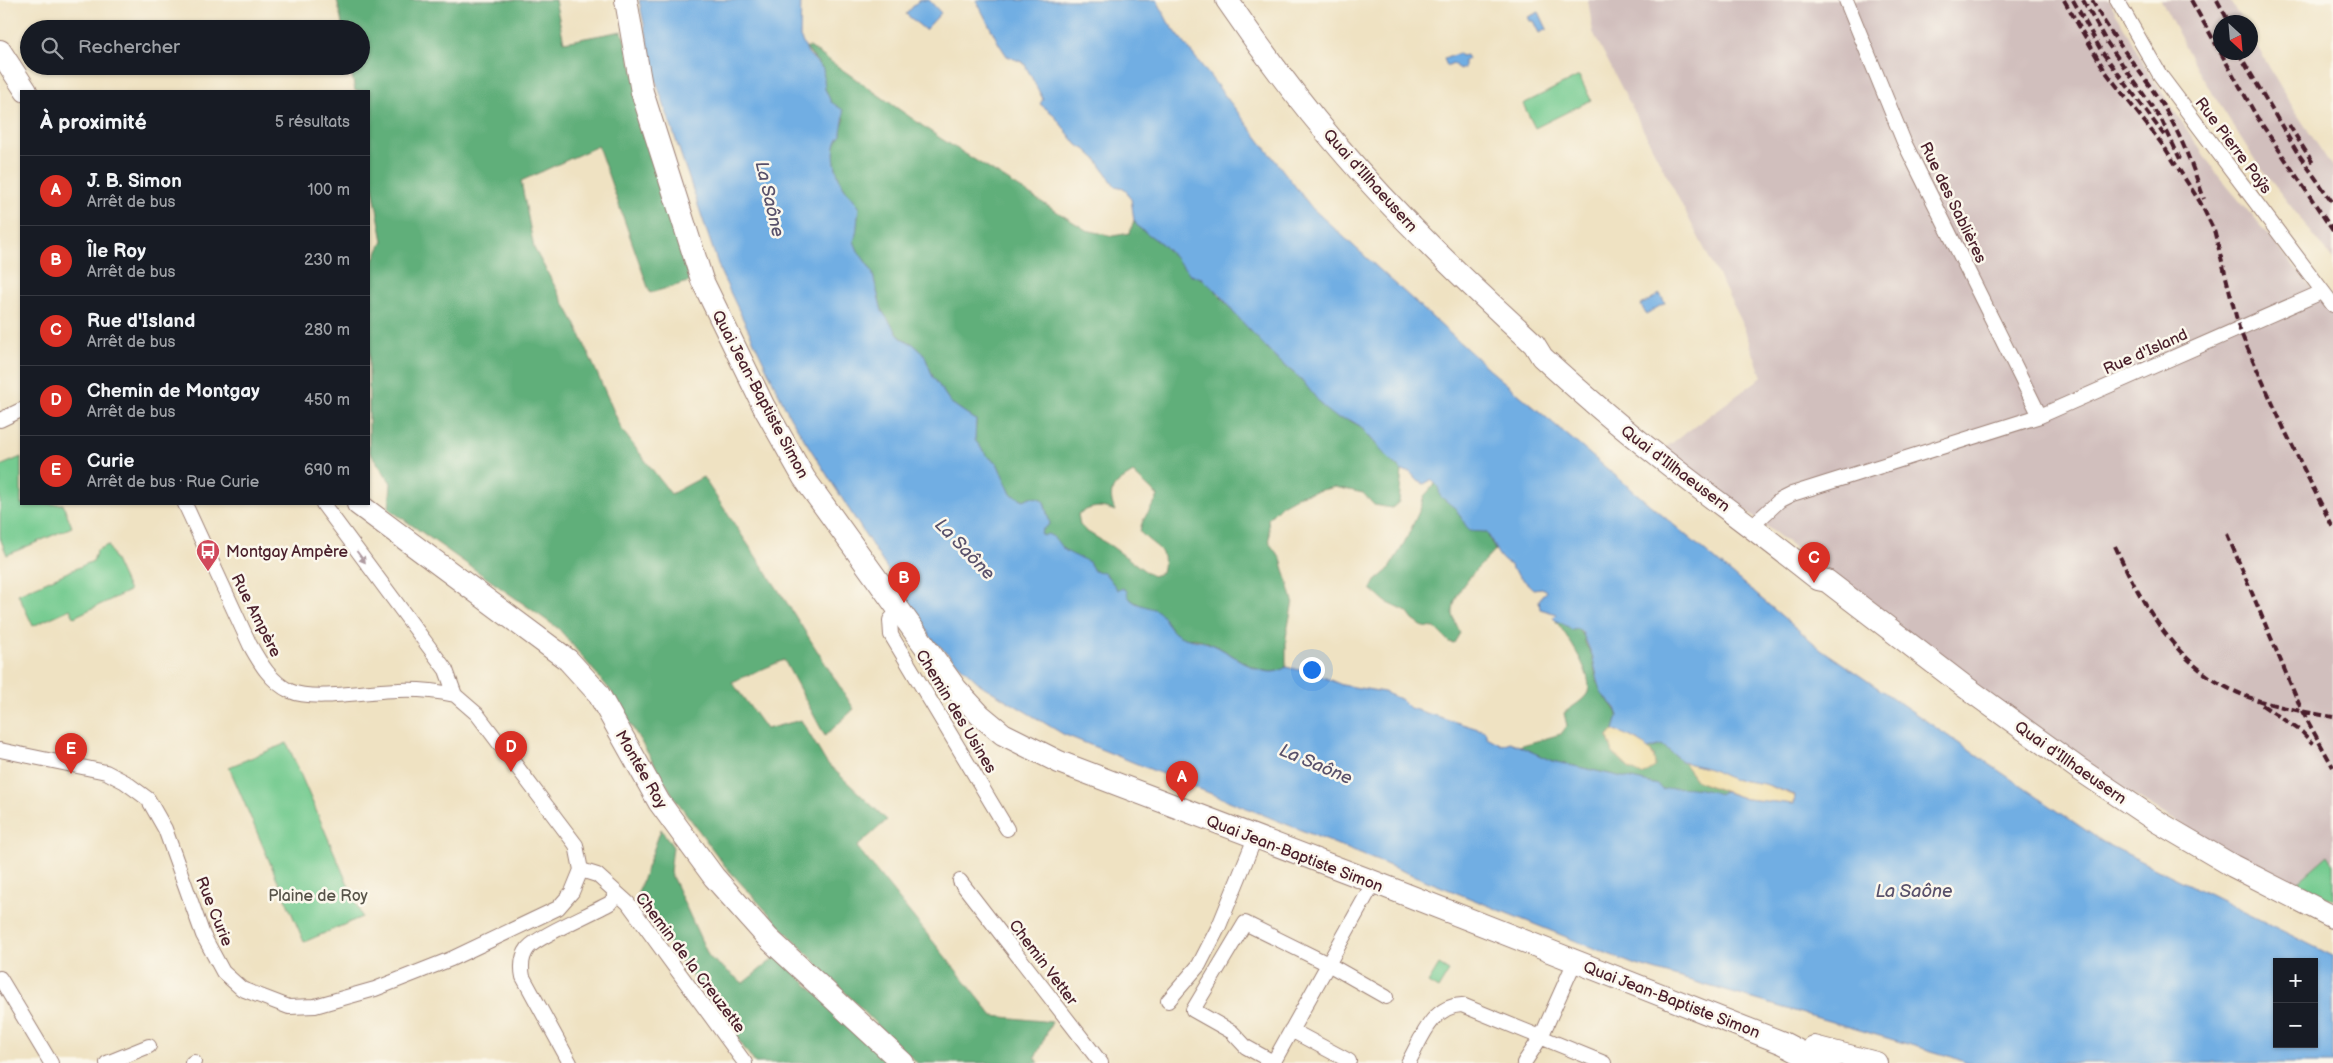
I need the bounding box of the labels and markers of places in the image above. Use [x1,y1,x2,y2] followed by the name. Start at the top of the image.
[195,538,221,572] bus stop icon: Montgay Ampère
[1798,542,1830,583] pin: C
[226,543,349,562] place label: Montgay Ampère
[888,562,920,603] pin: B
[495,731,527,772] pin: D
[55,733,87,774] pin: E
[1166,761,1198,802] pin: A

